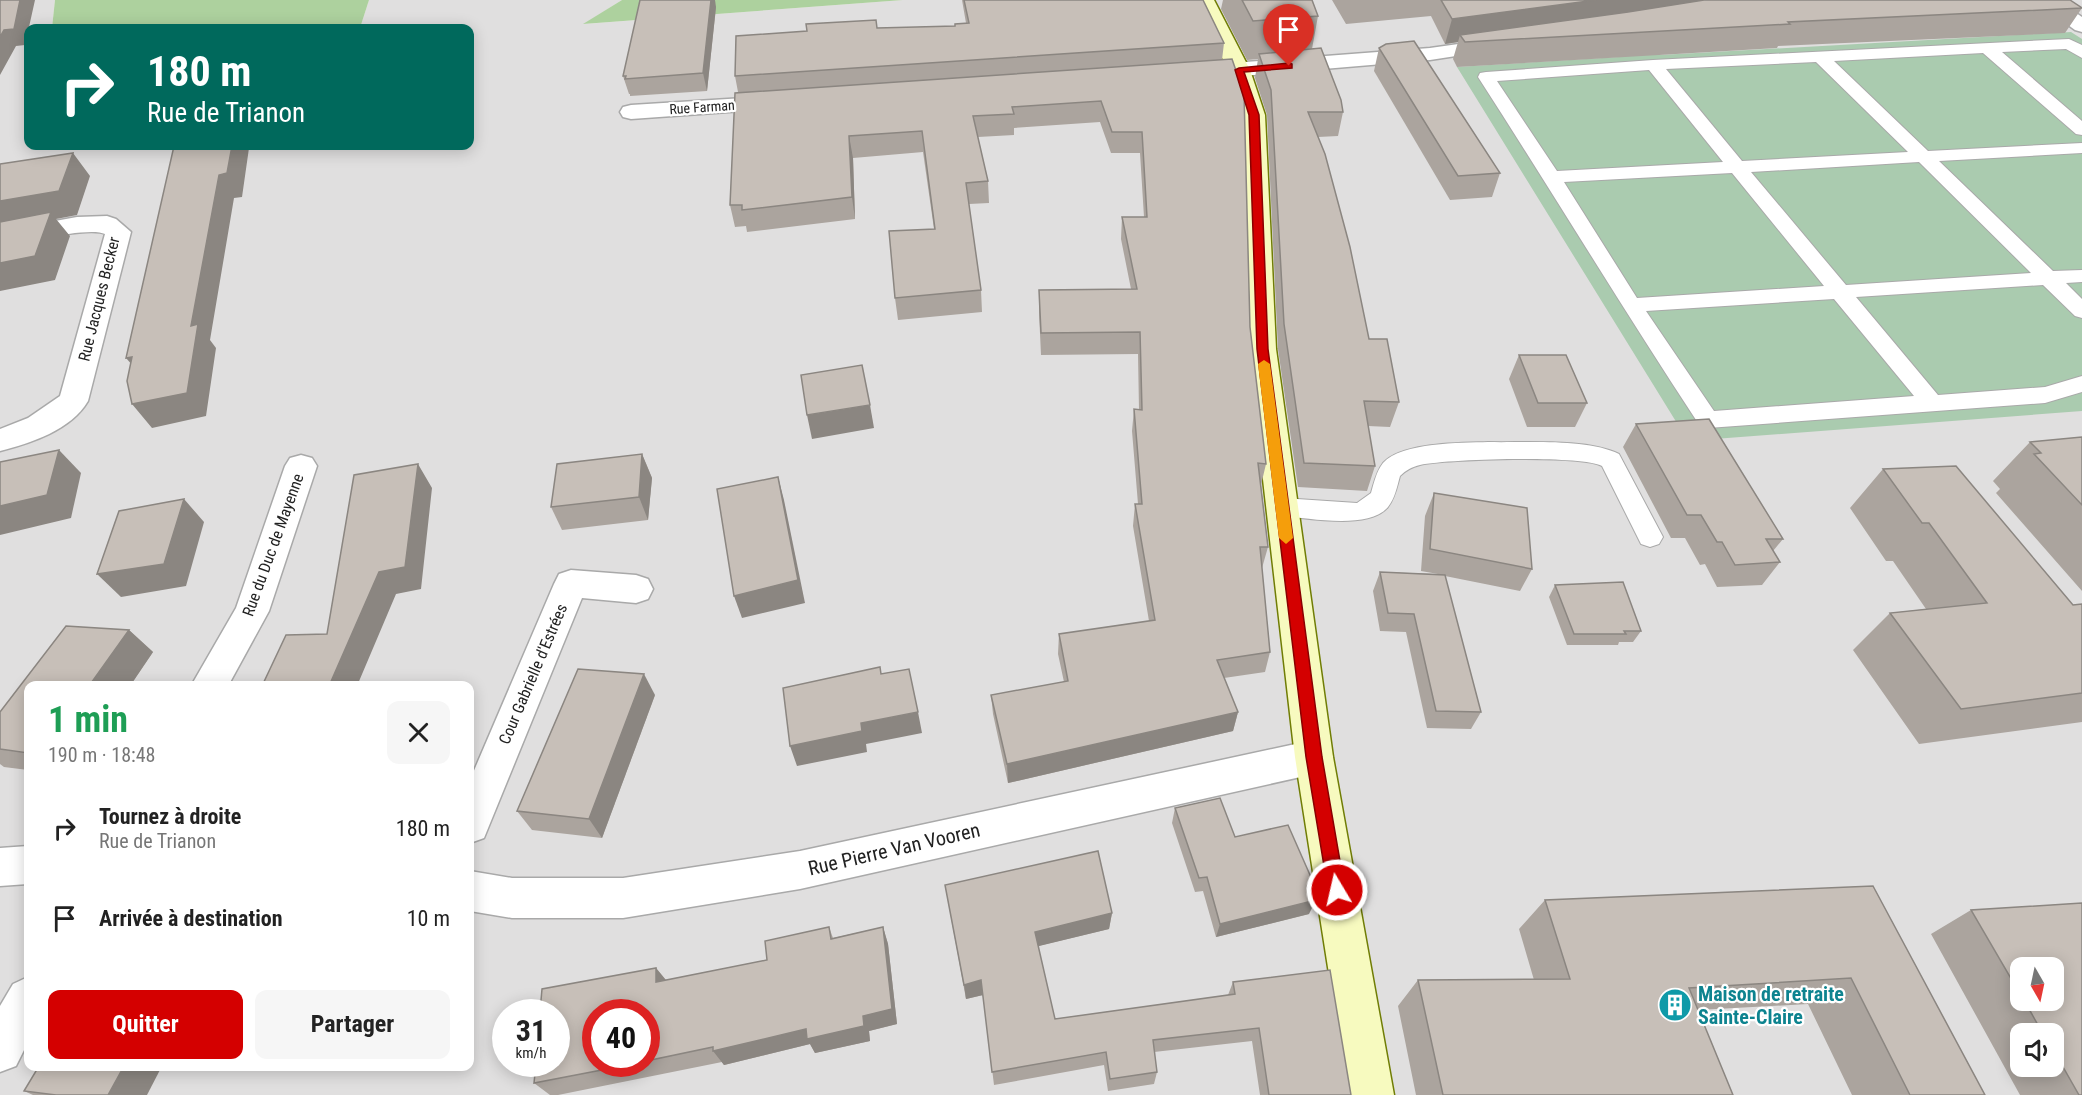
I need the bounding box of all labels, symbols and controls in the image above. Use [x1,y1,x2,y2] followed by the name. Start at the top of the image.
[1263,4,1314,66] pin
[1272,13,1305,46] icon: arrive
[147,47,252,96] text: 180 m
[48,48,126,126] icon: right
[147,97,305,129] text: Rue de Trianon
[669,97,735,117] street label: Rue Farman
[74,235,124,363] street label: Rue Jacques Becker
[238,471,308,619] street label: Rue du Duc de Mayenne
[495,601,571,747] street label: Cour Gabrielle d'Estrées
[48,699,128,741] text: 1 min
[387,701,450,764] button: close
[48,743,155,767] text: 190 m · 18:48
[99,804,241,829] text: Tournez à droite
[48,812,81,845] icon: right
[396,816,450,841] text: 180 m
[806,818,982,880] street label: Rue Pierre Van Vooren
[99,829,216,853] text: Rue de Trianon
[1305,858,1369,922] position arrow
[48,902,81,935] icon: arrive
[99,906,283,931] text: Arrivée à destination
[407,906,450,931] text: 10 m
[2010,957,2064,1011] north arrow
[2010,957,2064,1077] map controls
[1698,982,1844,1029] place label: Maison de retraite Sainte-Claire
[1657,987,1693,1023] building icon: Maison de retraite Sainte-Claire
[48,990,243,1059] button: Quitter
[255,990,450,1059] button: Partager
[582,999,660,1077] speed limit sign: 40
[516,1013,546,1048] text: 31
[2010,1023,2064,1077] button: sound
[516,1044,546,1062] text: km/h

